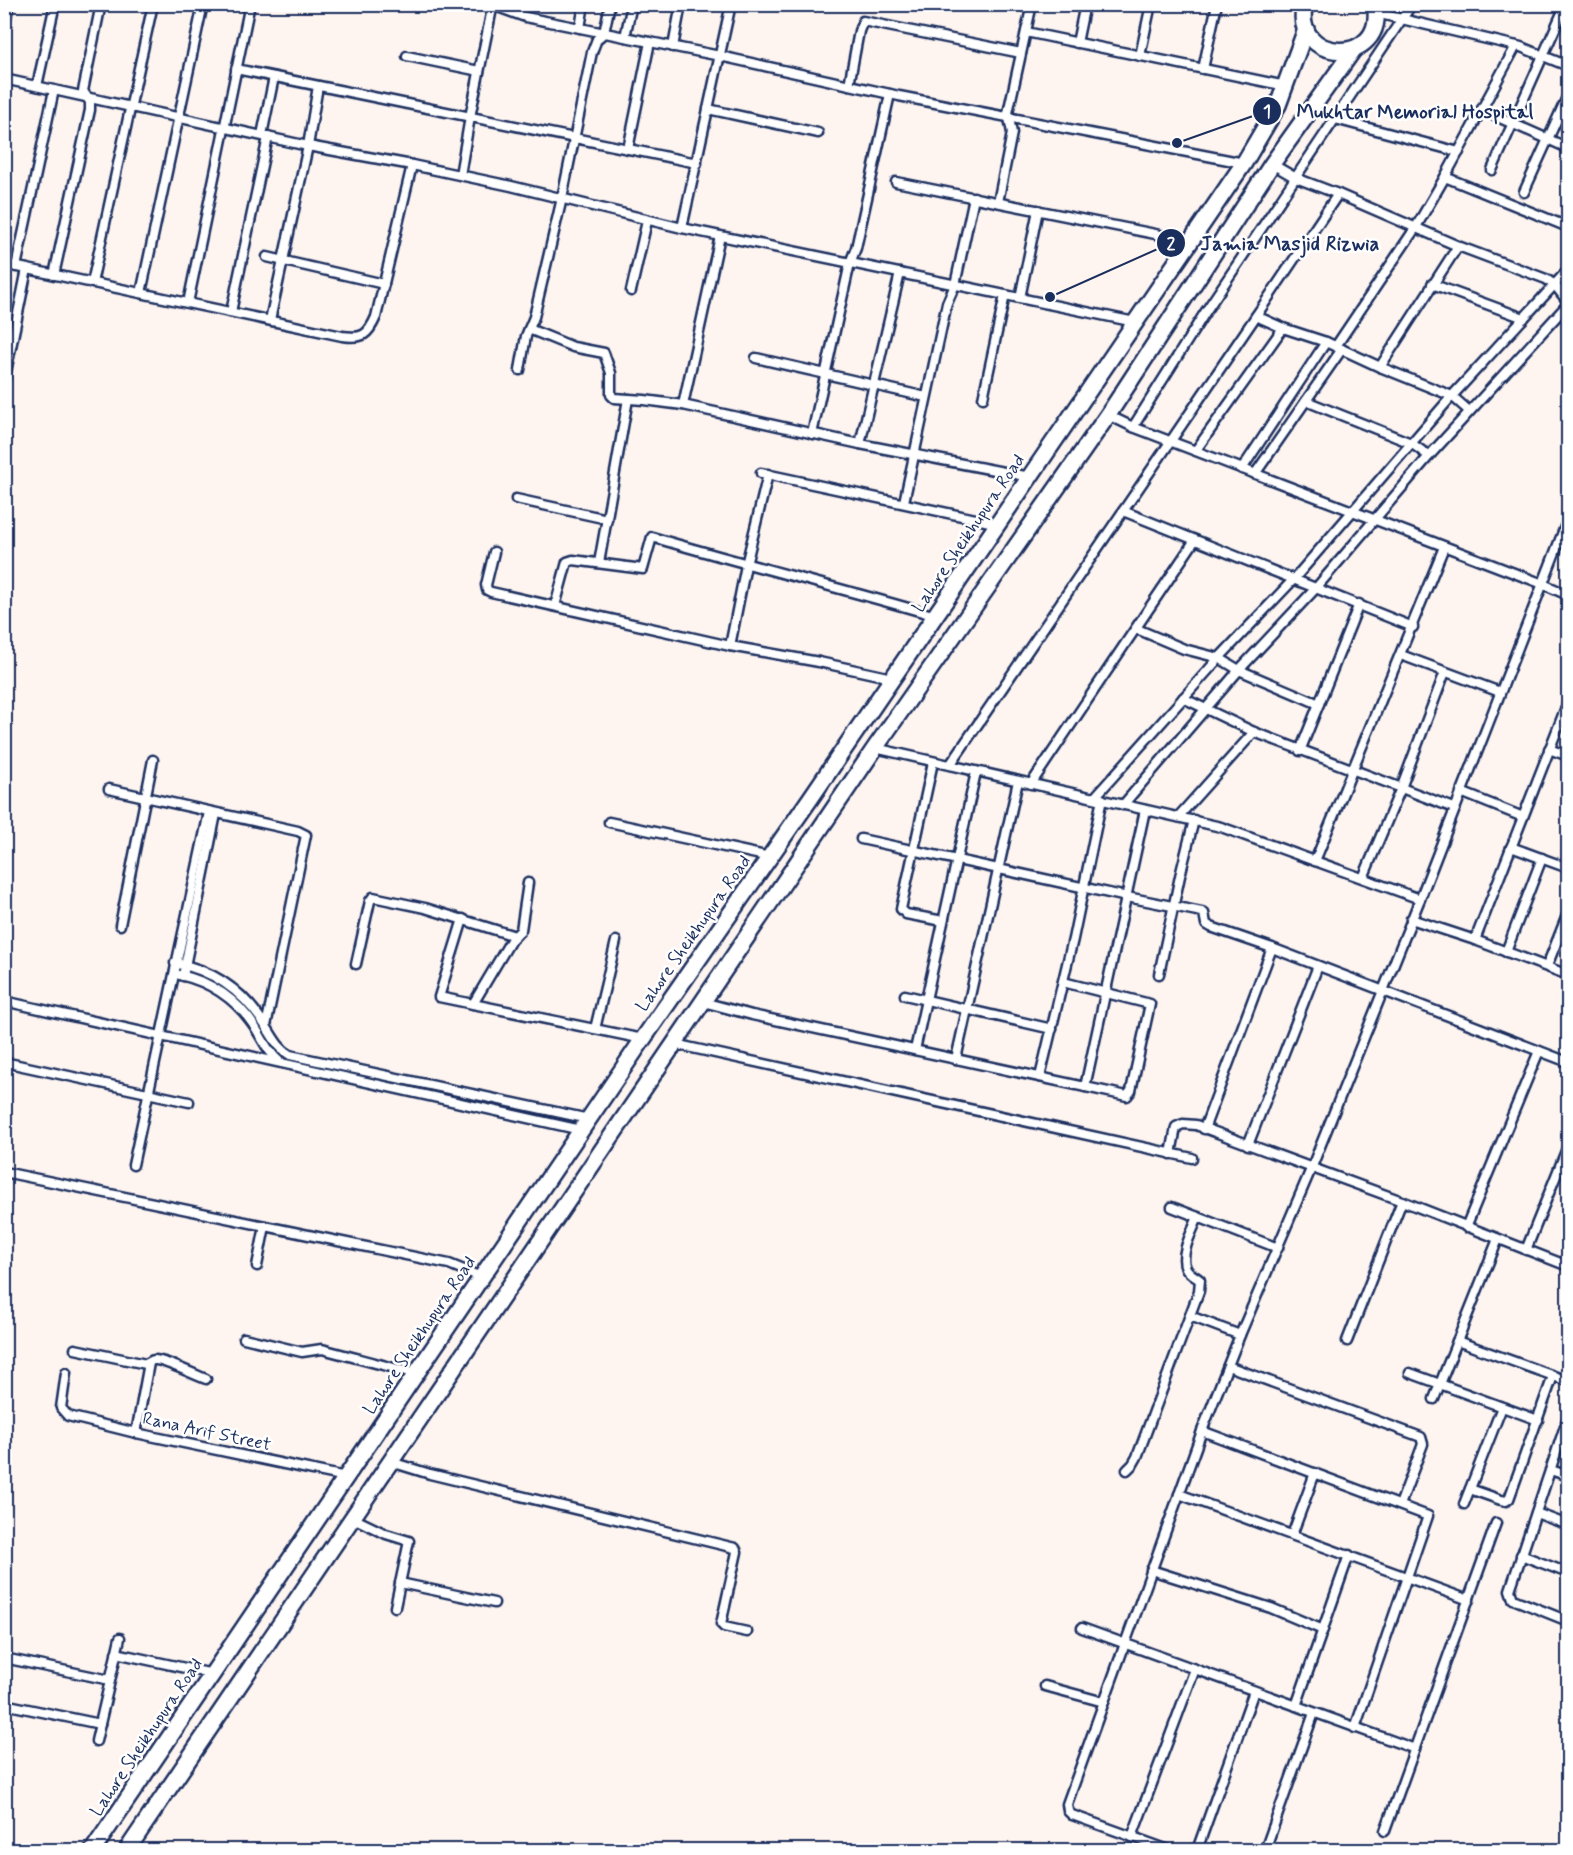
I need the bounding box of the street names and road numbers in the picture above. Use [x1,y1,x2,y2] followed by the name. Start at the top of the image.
[907,450,1031,617] street label: Lahore Sheikhupura Road
[631,851,757,1017] street label: Lahore Sheikhupura Road
[358,1252,482,1419] street label: Lahore Sheikhupura Road
[140,1407,273,1457] street label: Rana Arif Street
[85,1654,209,1821] street label: Lahore Sheikhupura Road

